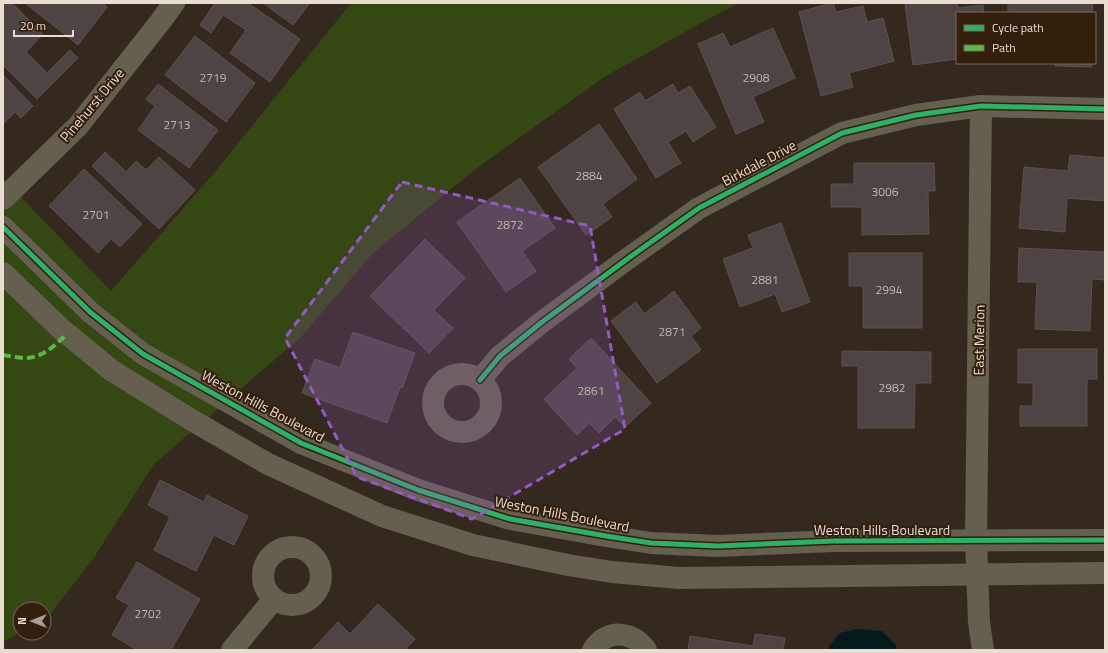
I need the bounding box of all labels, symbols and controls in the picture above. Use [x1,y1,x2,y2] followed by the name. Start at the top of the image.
[14,12,73,38] scale bar
[956,12,1096,64] legend
[20,16,46,35] text: 20 m
[992,18,1044,37] text: Cycle path
[992,38,1016,57] text: Path
[54,63,129,146] street label: Pinehurst Drive
[200,68,227,87] house number: 2719
[743,68,770,87] house number: 2908
[164,115,190,134] house number: 2713
[718,134,800,191] street label: Birkdale Drive
[576,166,603,185] house number: 2884
[872,182,899,201] house number: 3006
[83,205,109,224] house number: 2701
[497,215,523,234] house number: 2872
[752,270,778,289] house number: 2881
[876,280,903,299] house number: 2994
[967,304,990,376] street label: East Merion
[659,322,685,341] house number: 2871
[198,364,328,447] street label: Weston Hills Boulevard
[879,378,905,397] house number: 2982
[578,381,604,400] house number: 2861
[493,490,631,537] street label: Weston Hills Boulevard
[814,519,950,540] street label: Weston Hills Boulevard
[12,601,52,641] north arrow
[135,604,161,623] house number: 2702
[14,617,30,625] text: N

